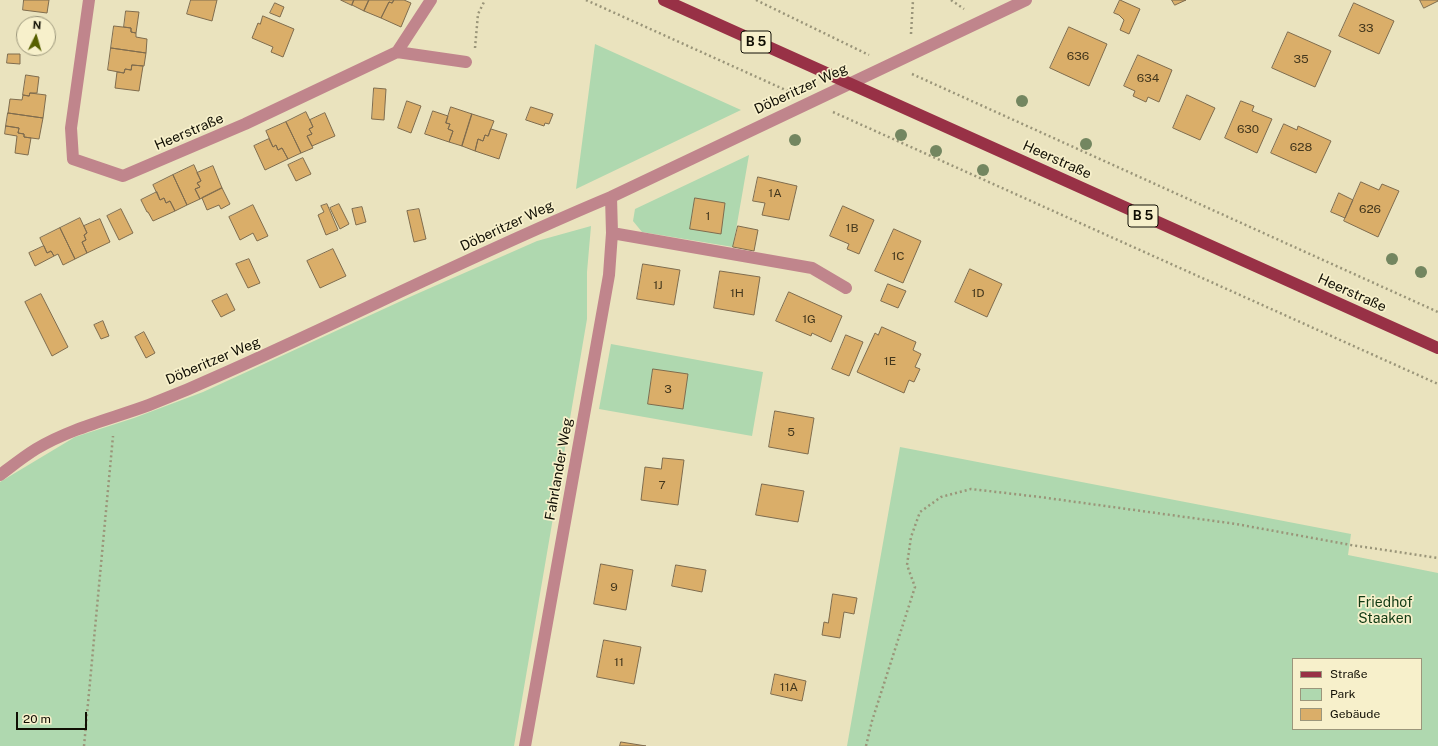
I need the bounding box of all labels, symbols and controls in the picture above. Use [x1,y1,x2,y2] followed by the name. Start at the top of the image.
[16,16,56,56] north arrow
[32,19,42,31] text: N
[1358,21,1374,35] house number: 33
[741,31,771,53] road number: B 5
[1067,49,1089,63] house number: 636
[1293,52,1309,66] house number: 35
[752,60,850,118] street label: Döberitzer Weg
[1137,71,1159,85] house number: 634
[152,110,226,154] street label: Heerstraße
[1237,122,1259,136] house number: 630
[1020,137,1094,183] street label: Heerstraße
[1290,140,1312,154] house number: 628
[768,186,782,200] house number: 1A
[458,197,556,255] street label: Döberitzer Weg
[1359,202,1381,216] house number: 626
[1128,205,1158,227] road number: B 5
[706,209,710,223] house number: 1
[846,221,858,235] house number: 1B
[891,249,905,263] house number: 1C
[1315,270,1389,316] street label: Heerstraße
[653,278,663,292] house number: 1J
[730,286,744,300] house number: 1H
[971,286,985,300] house number: 1D
[802,312,816,326] house number: 1G
[163,334,263,388] street label: Döberitzer Weg
[884,354,896,368] house number: 1E
[664,382,672,396] house number: 3
[542,416,576,522] street label: Fahrlander Weg
[787,425,795,439] house number: 5
[658,478,666,492] house number: 7
[610,580,618,594] house number: 9
[1358,595,1412,628] park label: Friedhof Staaken
[614,655,624,669] house number: 11
[1292,658,1422,730] legend
[1330,667,1367,681] text: Straße
[780,680,798,694] house number: 11A
[1330,687,1356,701] text: Park
[18,704,89,730] scale bar
[1330,707,1380,721] text: Gebäude
[23,712,51,726] text: 20 m

